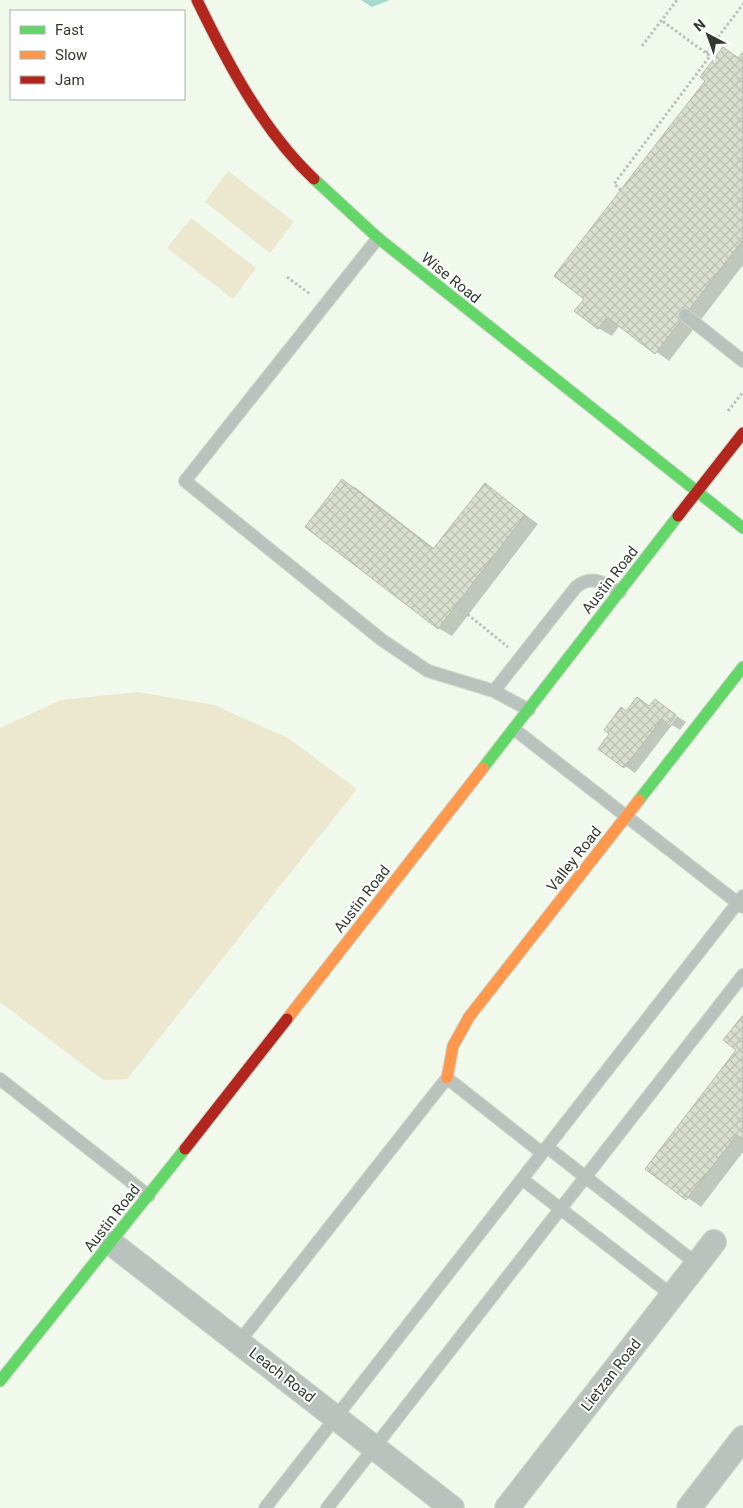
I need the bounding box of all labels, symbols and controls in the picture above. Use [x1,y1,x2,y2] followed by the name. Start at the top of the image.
[10,10,185,100] legend
[683,10,733,60] north arrow
[690,16,708,34] text: N
[55,21,84,39] text: Fast
[55,46,87,64] text: Slow
[55,71,85,89] text: Jam
[418,249,484,307] street label: Wise Road
[578,543,642,617] street label: Austin Road
[543,823,605,895] street label: Valley Road
[330,862,394,936] street label: Austin Road
[80,1181,144,1255] street label: Austin Road
[577,1335,645,1415] street label: Lietzan Road
[246,1344,318,1406] street label: Leach Road

